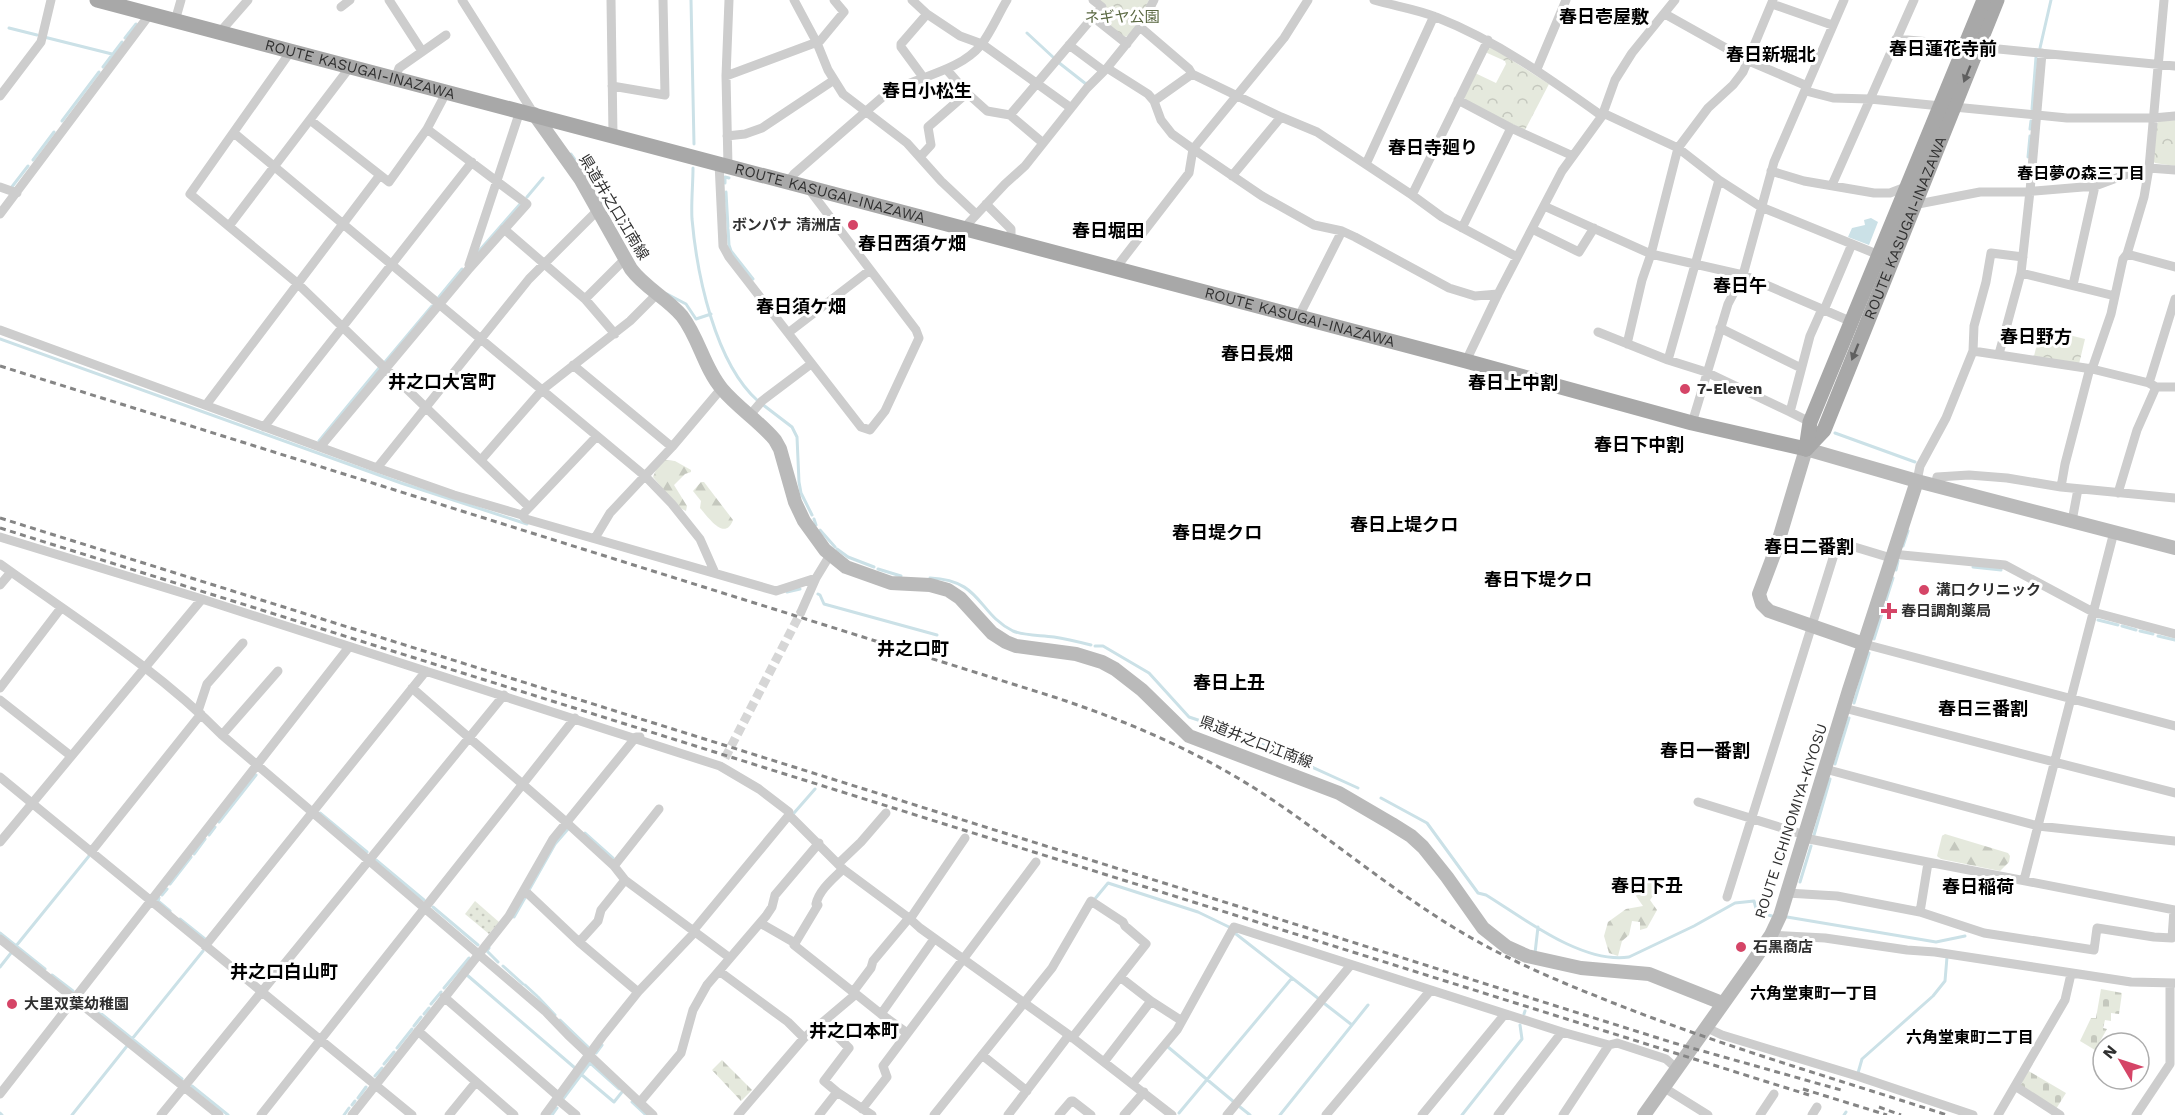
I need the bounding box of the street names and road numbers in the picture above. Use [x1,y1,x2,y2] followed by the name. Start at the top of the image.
[263,36,457,103] street label: ROUTE KASUGAI-INAZAWA
[1860,133,1950,322] street label: ROUTE KASUGAI-INAZAWA
[575,151,653,263] street label: 県道井之口江南線
[733,160,927,227] street label: ROUTE KASUGAI-INAZAWA
[1203,283,1397,351] street label: ROUTE KASUGAI-INAZAWA
[1197,712,1315,772] street label: 県道井之口江南線
[1751,721,1831,921] street label: ROUTE ICHINOMIYA-KIYOSU

